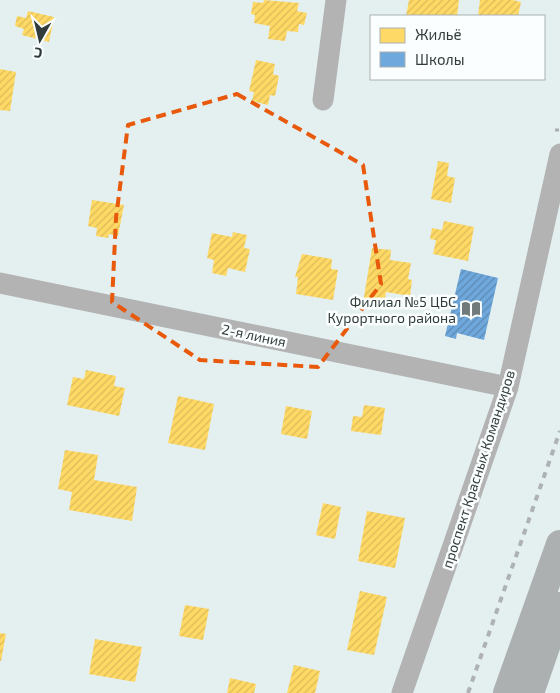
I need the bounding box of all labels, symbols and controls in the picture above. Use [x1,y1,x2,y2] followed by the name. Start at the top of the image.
[15,15,65,65] north arrow
[370,15,545,80] legend
[415,25,462,43] text: Жильё
[33,44,43,62] text: С
[415,50,465,68] text: Школы
[328,293,456,326] place label: Филиал №5 ЦБС Курортного района
[460,298,482,320] library icon: Филиал №5 ЦБС Курортного района
[220,320,288,350] street label: 2-я линия
[438,368,518,570] street label: проспект Красных Командиров

